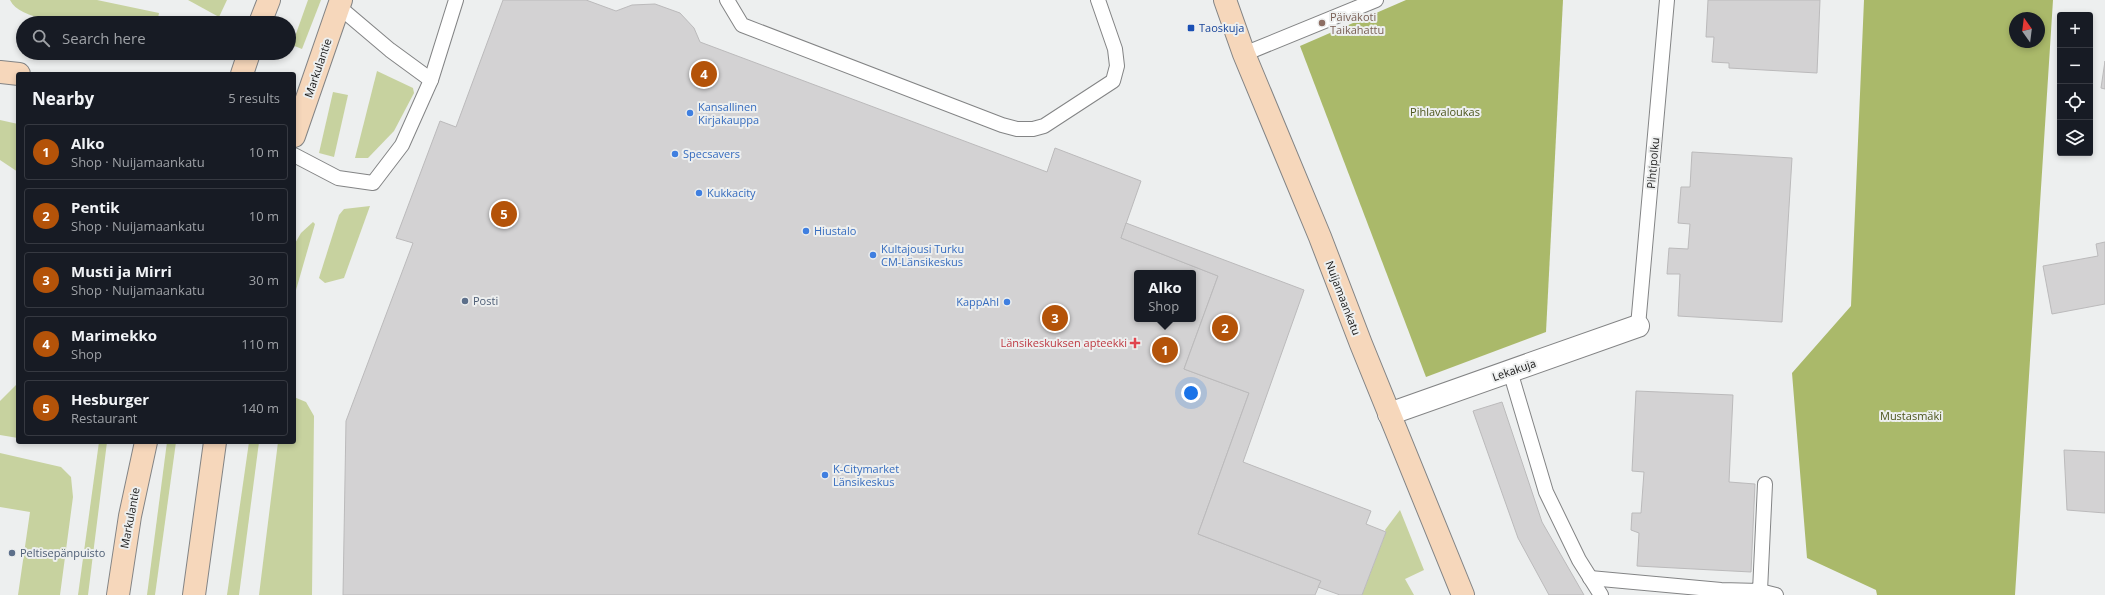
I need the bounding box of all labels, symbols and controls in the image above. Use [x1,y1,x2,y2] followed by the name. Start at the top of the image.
[1330,9,1384,37] place label: Päiväkoti Taikahattu
[2009,12,2045,48] north arrow
[2057,12,2093,156] map controls
[2057,12,2093,48] button: +
[16,16,296,60] search box
[1317,18,1327,28] marker: Päiväkoti Taikahattu
[1199,20,1244,35] place label: Taoskuja
[1186,23,1196,33] marker: Taoskuja
[30,27,52,49] icon: search
[62,28,146,48] text: Search here
[300,36,335,99] street label: Markulantie
[2057,48,2093,84] button: −
[691,59,717,89] pin: 4
[2057,84,2093,120] button: locate
[32,87,94,110] text: Nearby
[228,89,280,107] text: 5 results
[698,99,759,127] place label: Kansallinen Kirjakauppa
[1410,104,1480,119] park label: Pihlavaloukas
[685,108,695,118] marker: Kansallinen Kirjakauppa
[2057,120,2093,156] button: layers
[71,133,105,153] text: Alko
[1643,137,1662,189] street label: Pihtipolku
[42,143,50,161] text: 1
[249,143,279,161] text: 10 m
[683,146,740,161] place label: Specsavers
[670,149,680,159] marker: Specsavers
[71,153,205,171] text: Shop · Nuijamaankatu
[707,185,756,200] place label: Kukkacity
[694,188,704,198] marker: Kukkacity
[71,197,120,217] text: Pentik
[491,199,517,229] pin: 5
[42,207,50,225] text: 2
[249,207,279,225] text: 10 m
[71,217,205,235] text: Shop · Nuijamaankatu
[814,223,857,238] place label: Hiustalo
[801,226,811,236] marker: Hiustalo
[881,241,964,269] place label: Kultajousi Turku CM-Länsikeskus
[868,250,878,260] marker: Kultajousi Turku CM-Länsikeskus
[1322,259,1365,337] street label: Nuijamaankatu
[71,261,172,281] text: Musti ja Mirri
[1134,270,1196,322] popup
[42,271,50,289] text: 3
[249,271,279,289] text: 30 m
[1148,277,1182,297] text: Alko
[71,281,205,299] text: Shop · Nuijamaankatu
[473,293,498,308] place label: Posti
[956,294,999,309] place label: KappAhl
[460,296,470,306] marker: Posti
[1002,297,1012,307] marker: KappAhl
[1148,297,1179,315] text: Shop
[1042,303,1068,333] pin: 3
[1212,313,1238,343] pin: 2
[71,325,157,345] text: Marimekko
[42,335,50,353] text: 4
[241,335,279,353] text: 110 m
[1000,335,1127,350] place label: Länsikeskuksen apteekki
[1152,335,1178,365] pin: 1
[1130,338,1140,348] marker: Länsikeskuksen apteekki
[71,345,102,363] text: Shop
[1490,355,1538,384] street label: Lekakuja
[1181,383,1201,403] your location
[71,389,149,409] text: Hesburger
[42,399,50,417] text: 5
[241,399,279,417] text: 140 m
[1880,408,1942,423] park label: Mustasmäki
[71,409,138,427] text: Restaurant
[833,461,899,489] place label: K-Citymarket Länsikeskus
[820,470,830,480] marker: K-Citymarket Länsikeskus
[116,486,143,550] street label: Markulantie
[20,545,106,560] place label: Peltisepänpuisto
[7,548,17,558] marker: Peltisepänpuisto

